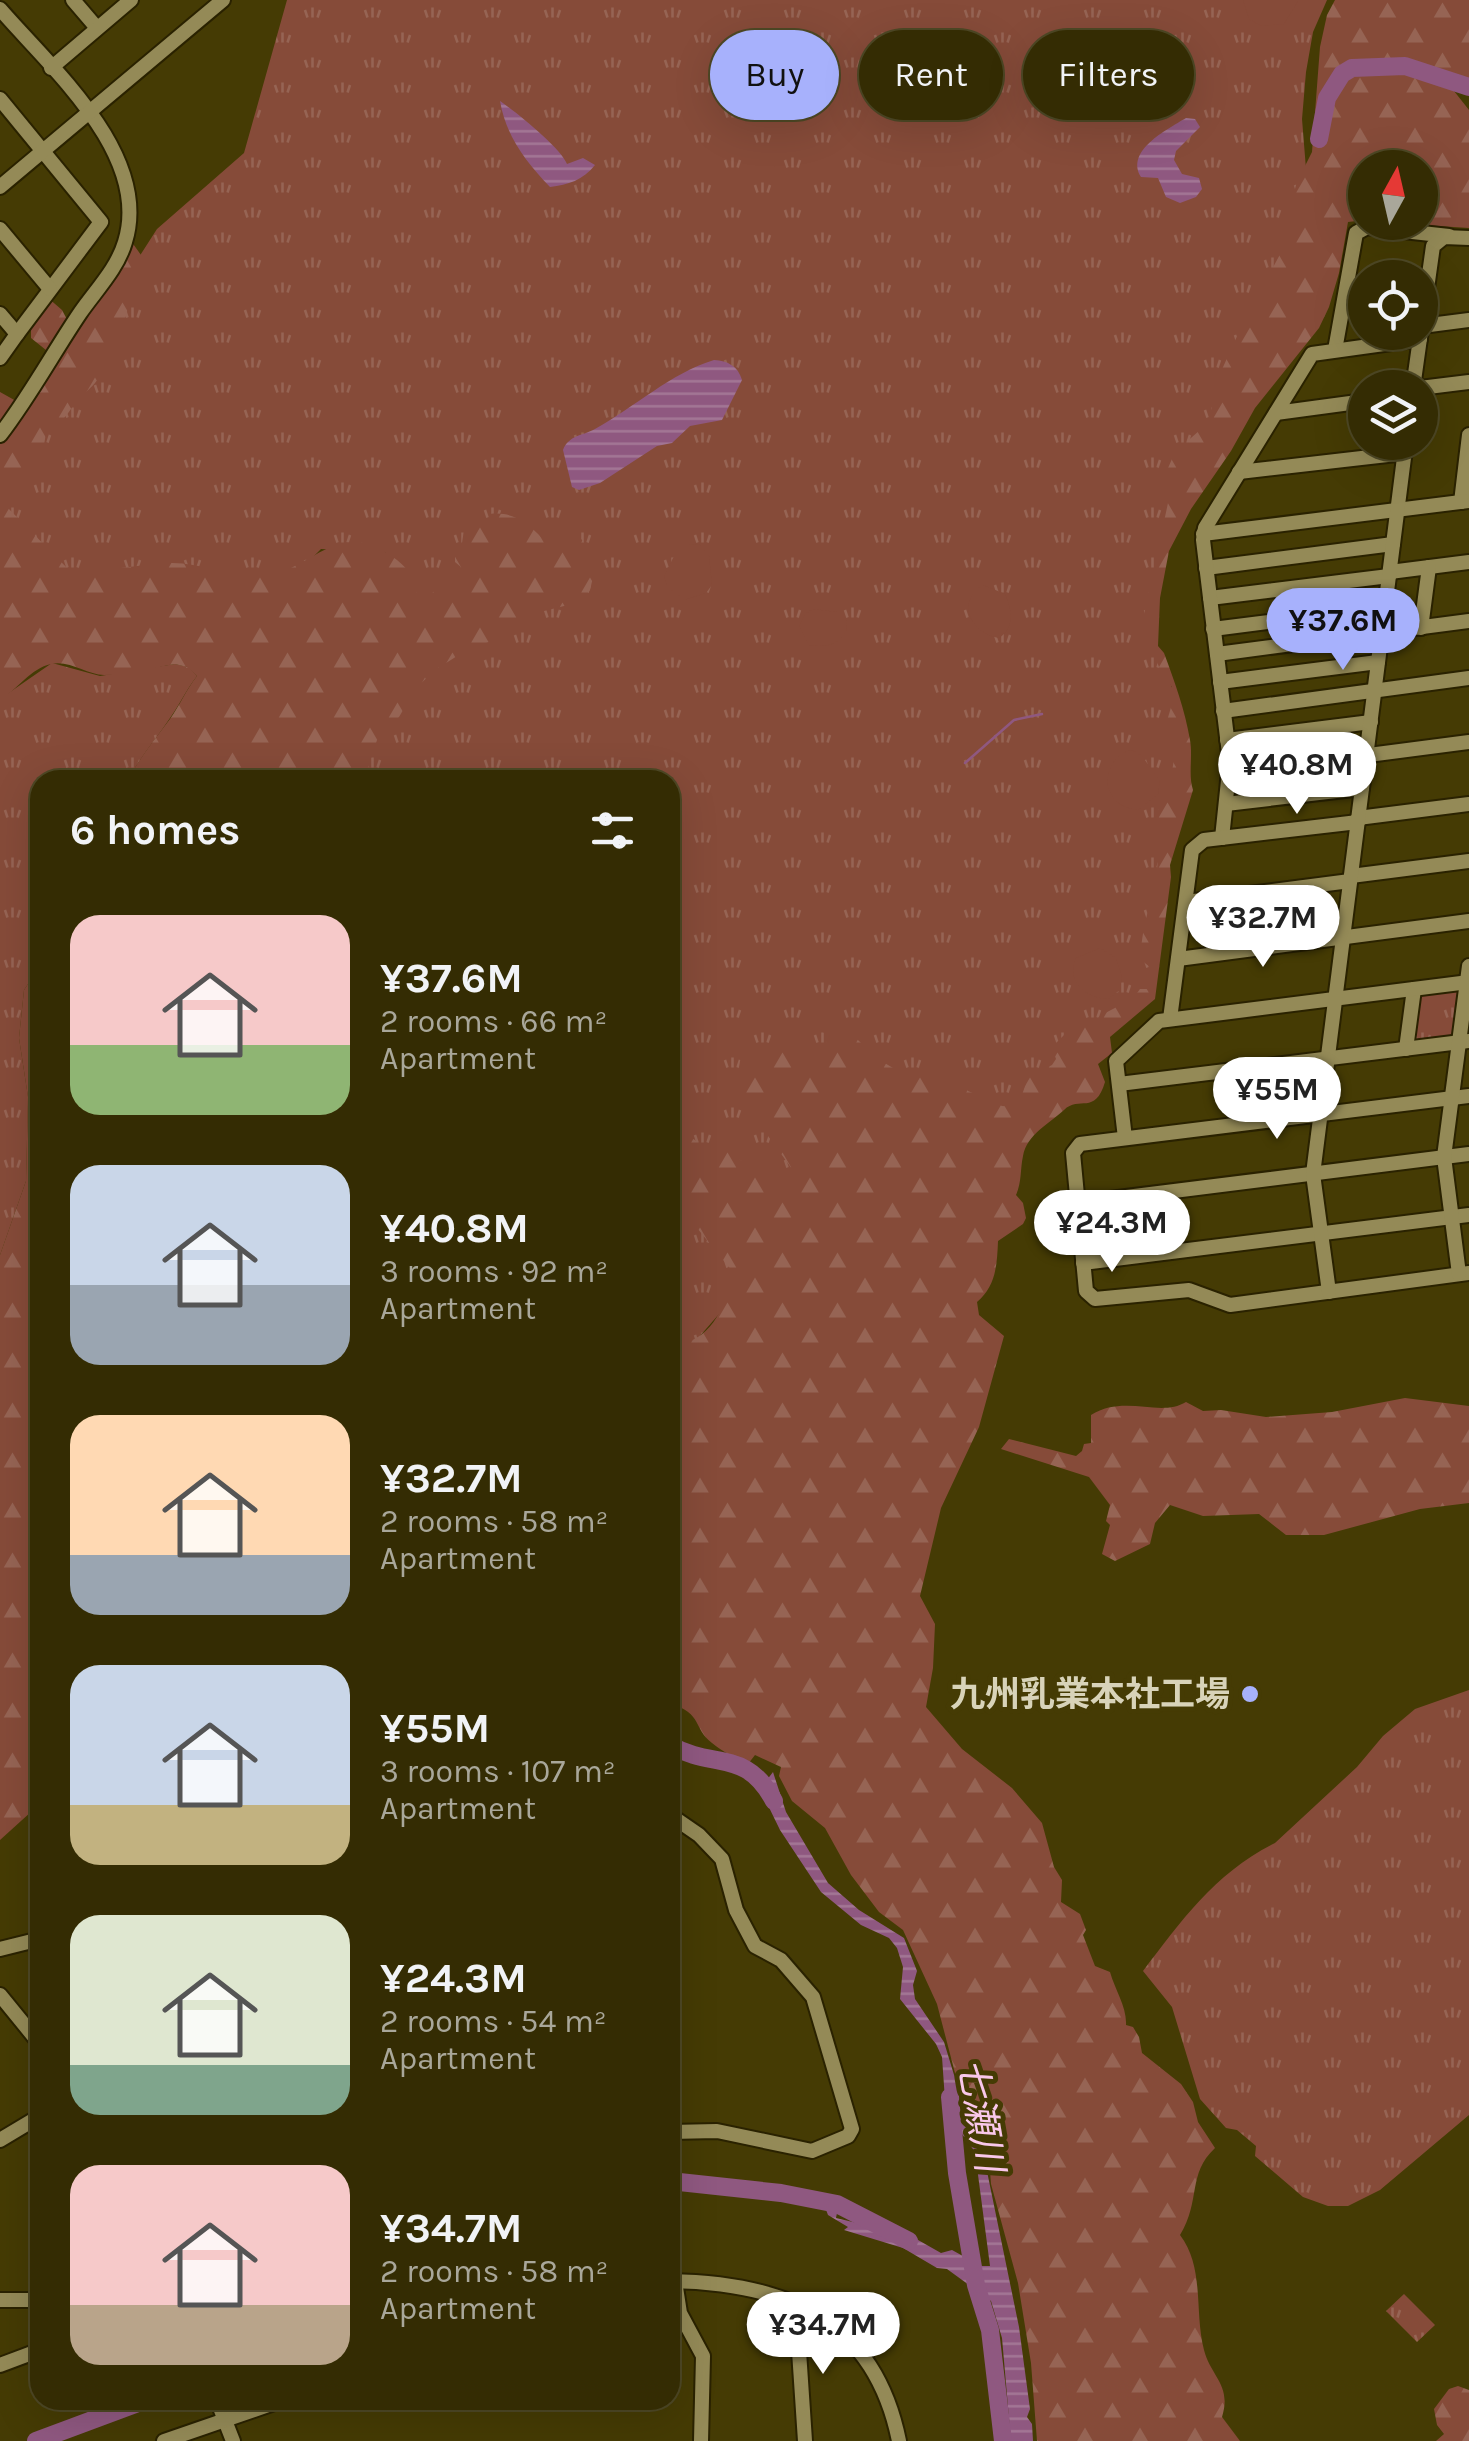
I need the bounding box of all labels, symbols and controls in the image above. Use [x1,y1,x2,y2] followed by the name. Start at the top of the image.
[710,30,839,120] chip: Buy
[859,30,1003,120] chip: Rent
[1023,30,1194,120] chip: Filters
[1348,150,1438,240] north arrow
[1348,150,1438,460] map controls
[1348,260,1438,350] button: locate
[1348,370,1438,460] button: layers
[1262,588,1424,673] pin: ¥37.6M
[1289,602,1397,639] text: ¥37.6M
[1216,732,1378,817] pin: ¥40.8M
[1240,746,1354,783] text: ¥40.8M
[585,803,640,858] icon: filters
[70,805,240,855] text: 6 homes
[1182,885,1344,970] pin: ¥32.7M
[1209,899,1317,936] text: ¥32.7M
[380,953,523,1003] text: ¥37.6M
[150,955,270,1075] icon: home
[380,1003,607,1040] text: 2 rooms · 66 m²
[380,1040,536,1077] text: Apartment
[1218,1057,1336,1142] pin: ¥55M
[1235,1071,1319,1108] text: ¥55M
[1031,1190,1193,1275] pin: ¥24.3M
[380,1203,529,1253] text: ¥40.8M
[1056,1204,1168,1241] text: ¥24.3M
[150,1205,270,1325] icon: home
[380,1253,608,1290] text: 3 rooms · 92 m²
[380,1290,536,1327] text: Apartment
[380,1453,523,1503] text: ¥32.7M
[150,1455,270,1575] icon: home
[380,1503,608,1540] text: 2 rooms · 58 m²
[380,1540,536,1577] text: Apartment
[950,1674,1230,1715] place label: 九州乳業本社工場
[1239,1683,1261,1705] marker: 九州乳業本社工場
[380,1703,490,1753] text: ¥55M
[150,1705,270,1825] icon: home
[380,1753,616,1790] text: 3 rooms · 107 m²
[380,1790,536,1827] text: Apartment
[380,1953,527,2003] text: ¥24.3M
[150,1955,270,2075] icon: home
[380,2003,607,2040] text: 2 rooms · 54 m²
[380,2040,536,2077] text: Apartment
[948,2055,1013,2179] water label: 七瀬川
[380,2203,522,2253] text: ¥34.7M
[150,2205,270,2325] icon: home
[380,2253,608,2290] text: 2 rooms · 58 m²
[380,2290,536,2327] text: Apartment
[742,2292,904,2377] pin: ¥34.7M
[769,2306,877,2343] text: ¥34.7M

